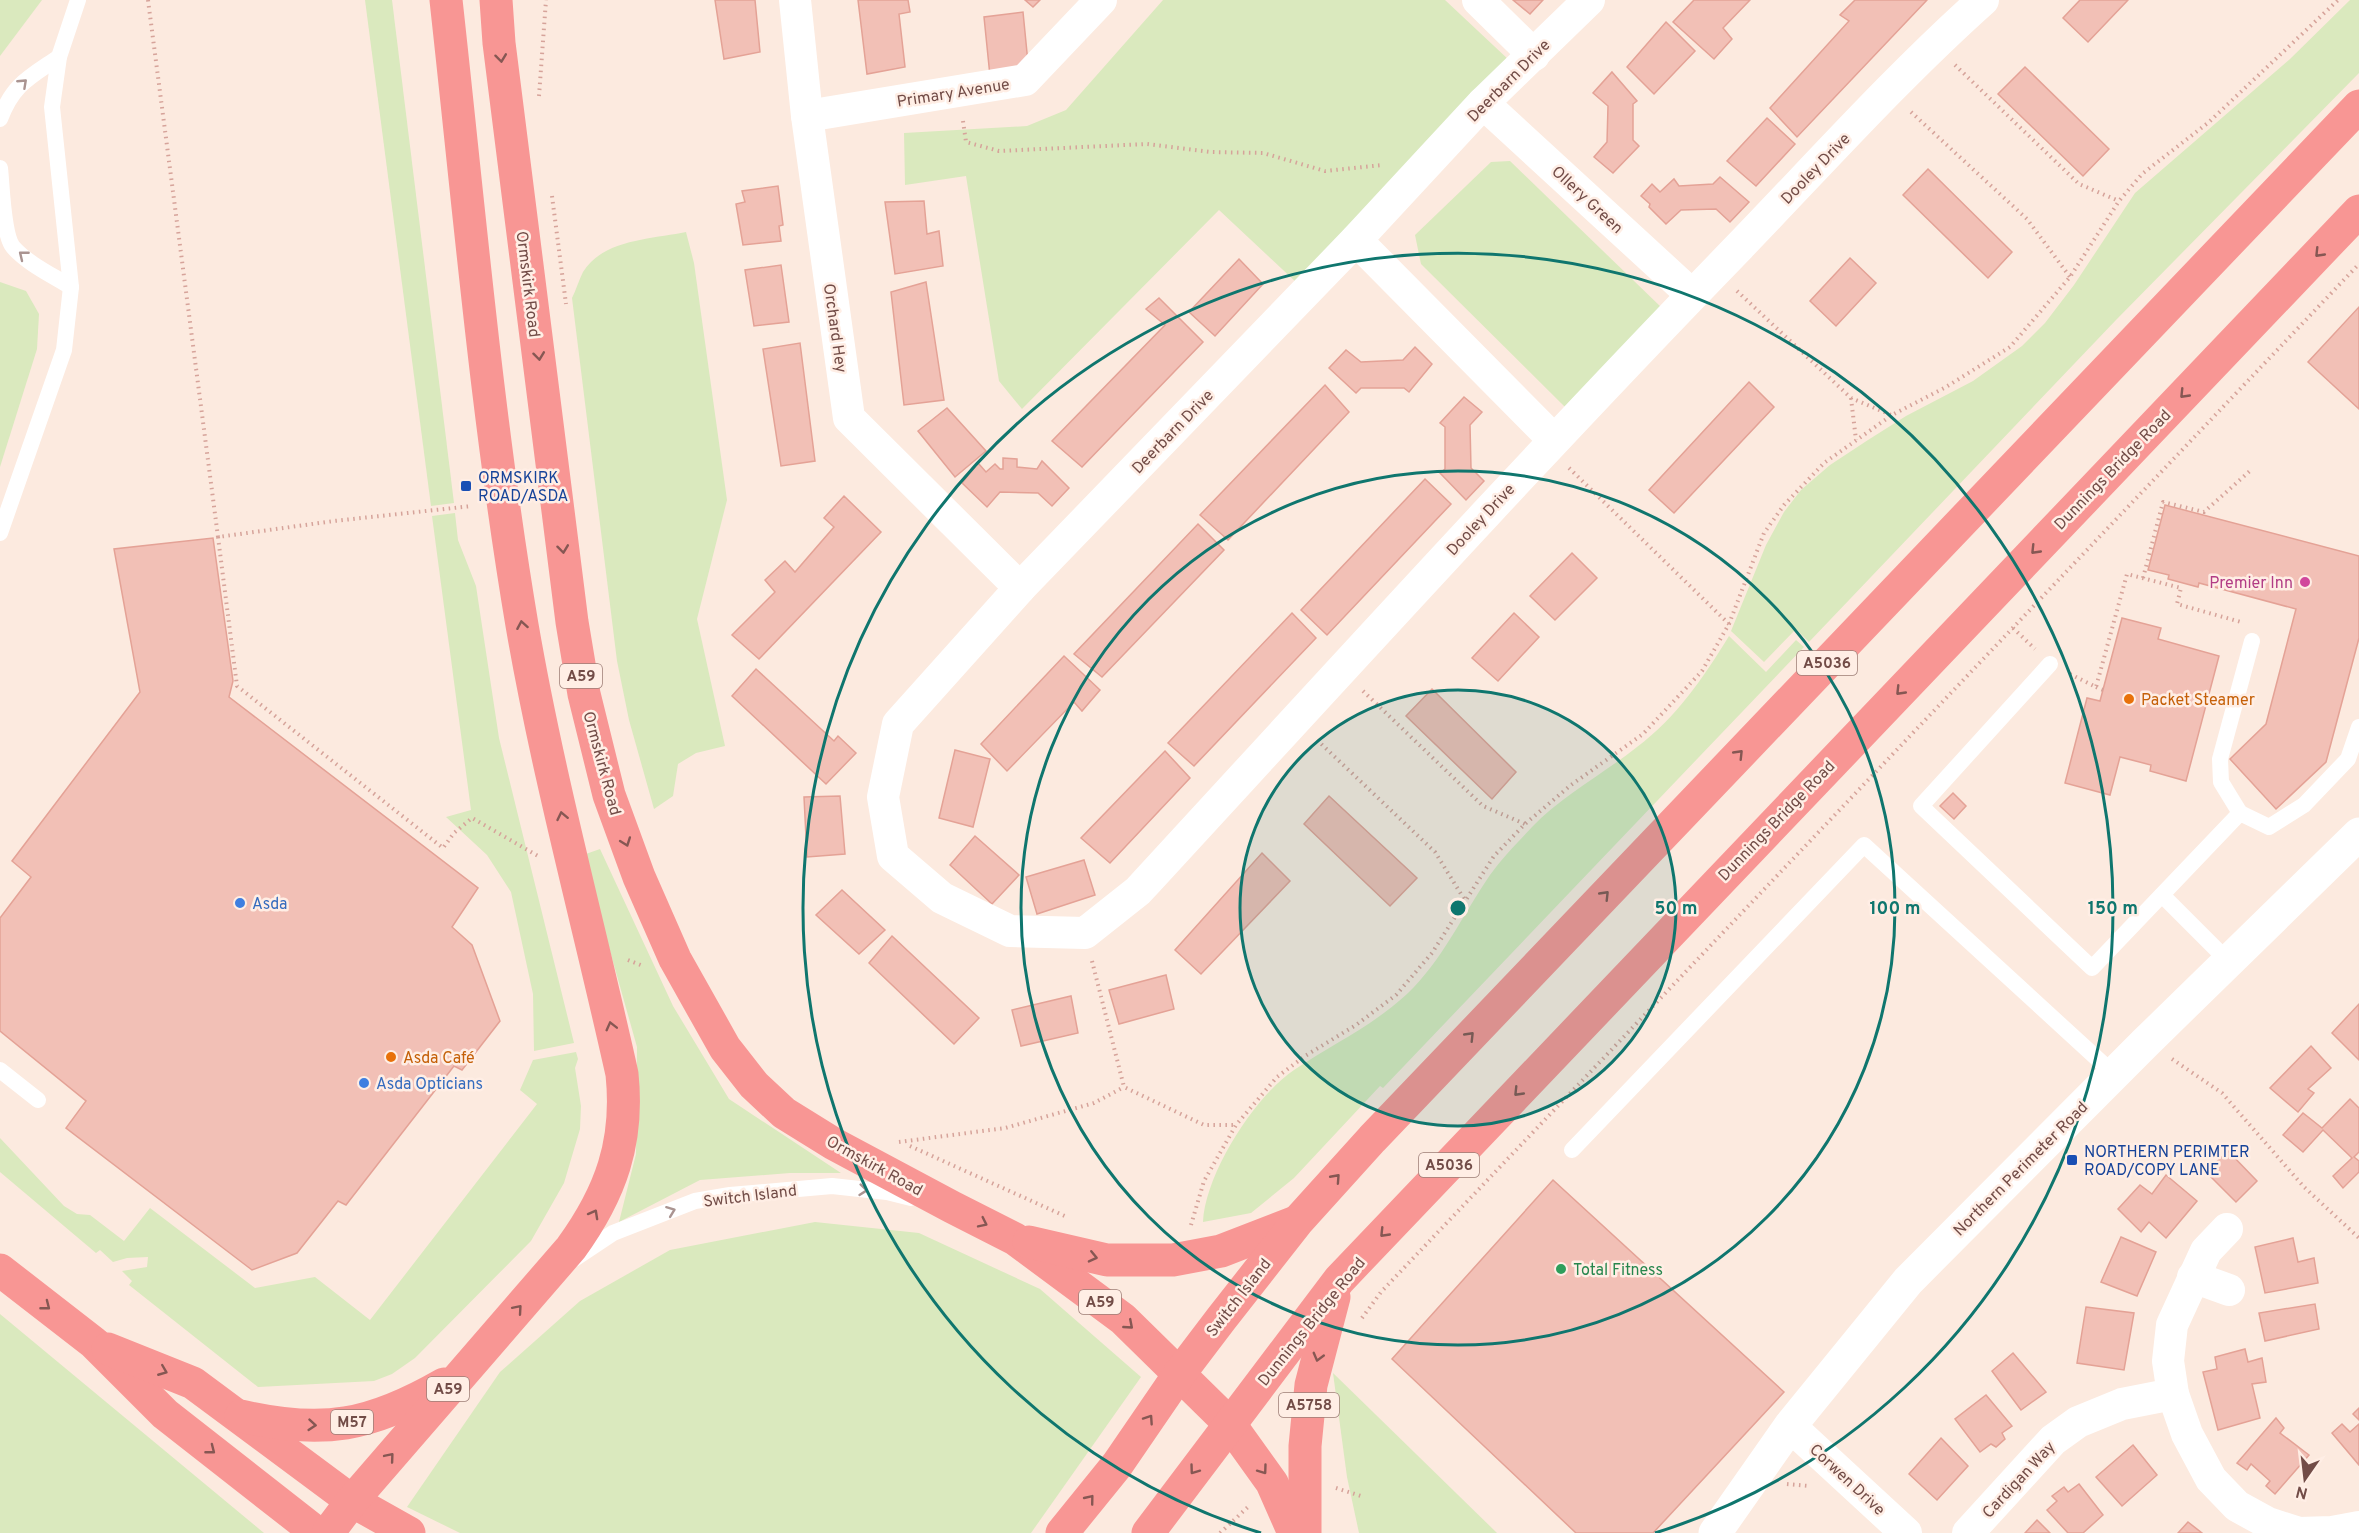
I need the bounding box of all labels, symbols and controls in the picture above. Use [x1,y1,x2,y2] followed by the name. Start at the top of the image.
[1464,36,1555,127] street label: Deerbarn Drive
[494,54,506,63] one-way arrow
[895,75,1011,113] street label: Primary Avenue
[17,79,27,90] one-way arrow
[1777,130,1855,209] street label: Dooley Drive
[1547,162,1627,239] street label: Ollery Green
[511,230,543,339] street label: Ormskirk Road
[2315,245,2326,256] one-way arrow
[19,251,30,262] one-way arrow
[818,282,850,374] street label: Orchard Hey
[532,351,544,360] one-way arrow
[1128,386,1219,479] street label: Deerbarn Drive
[2180,387,2191,397] one-way arrow
[2051,406,2176,535] street label: Dunnings Bridge Road
[478,469,569,507] place label: ORMSKIRK ROAD/ASDA
[459,479,473,493] marker: ORMSKIRK ROAD/ASDA
[1443,480,1520,561] street label: Dooley Drive
[2031,543,2042,554] one-way arrow
[556,545,569,554] one-way arrow
[2209,574,2293,594] place label: Premier Inn
[2298,575,2312,589] marker: Premier Inn
[517,620,529,630] one-way arrow
[1797,651,1857,675] road number: A5036
[560,664,602,688] road number: A59
[1896,683,1907,694] one-way arrow
[2141,691,2255,711] place label: Packet Steamer
[2122,692,2136,706] marker: Packet Steamer
[578,709,625,818] street label: Ormskirk Road
[1732,751,1743,762] one-way arrow
[1715,757,1840,886] street label: Dunnings Bridge Road
[557,811,570,821] one-way arrow
[618,836,631,847] one-way arrow
[1597,892,1608,903] one-way arrow
[252,895,288,915] place label: Asda
[233,896,247,910] marker: Asda
[1448,898,1468,918] centre of rings
[1654,898,1698,921] text: 50 m
[1869,898,1921,921] text: 100 m
[2088,898,2138,921] text: 150 m
[606,1021,618,1032] one-way arrow
[1463,1033,1474,1043] one-way arrow
[403,1049,475,1069] place label: Asda Café
[384,1050,398,1064] marker: Asda Café
[376,1075,483,1095] place label: Asda Opticians
[357,1076,371,1090] marker: Asda Opticians
[1514,1085,1525,1096] one-way arrow
[1950,1098,2093,1241] street label: Northern Perimeter Road
[822,1132,926,1201] street label: Ormskirk Road
[2084,1143,2250,1181] place label: NORTHERN PERIMTER ROAD/COPY LANE
[1419,1153,1479,1177] road number: A5036
[2065,1153,2079,1167] marker: NORTHERN PERIMTER ROAD/COPY LANE
[1329,1175,1340,1185] one-way arrow
[702,1181,798,1213] street label: Switch Island
[858,1183,868,1196] one-way arrow
[665,1206,676,1218] one-way arrow
[587,1210,598,1220] one-way arrow
[977,1216,988,1227] one-way arrow
[1380,1226,1391,1237] one-way arrow
[1087,1249,1097,1262] one-way arrow
[1254,1254,1371,1391] street label: Dunnings Bridge Road
[1203,1255,1276,1341] street label: Switch Island
[1573,1261,1663,1281] place label: Total Fitness
[1554,1262,1568,1276] marker: Total Fitness
[1079,1290,1121,1314] road number: A59
[39,1298,50,1309] one-way arrow
[511,1305,522,1316] one-way arrow
[1122,1318,1133,1329] one-way arrow
[1313,1352,1326,1362] one-way arrow
[157,1364,168,1376] one-way arrow
[427,1377,469,1401] road number: A59
[1279,1393,1339,1417] road number: A5758
[331,1410,373,1434] road number: M57
[1141,1415,1152,1426] one-way arrow
[307,1418,316,1431] one-way arrow
[1979,1438,2060,1523] street label: Cardigan Way
[1805,1440,1889,1521] street label: Corwen Drive
[204,1443,215,1454] one-way arrow
[2275,1449,2335,1509] north arrow
[383,1453,394,1464] one-way arrow
[1191,1463,1202,1474] one-way arrow
[1256,1464,1267,1475] one-way arrow
[2294,1481,2310,1503] text: N
[1082,1495,1093,1506] one-way arrow

